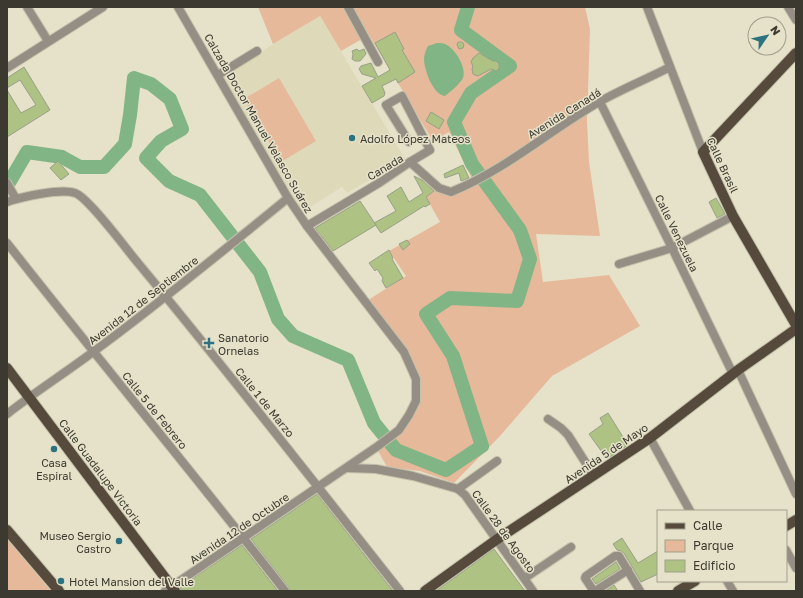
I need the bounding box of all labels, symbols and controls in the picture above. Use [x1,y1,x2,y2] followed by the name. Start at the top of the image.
[747,16,787,56] north arrow
[768,23,783,37] text: N
[202,31,316,215] street label: Calzada Doctor Manuel Velasco Suárez
[525,85,603,141] street label: Avenida Canadá
[360,132,470,145] place label: Adolfo López Mateos
[347,133,357,143] marker: Adolfo López Mateos
[704,135,742,195] street label: Calle Brasil
[365,151,405,183] street label: Canada
[653,192,701,274] street label: Calle Venezuela
[85,253,201,347] street label: Avenida 12 de Septiembre
[218,331,269,357] place label: Sanatorio Ornelas
[203,337,215,349] marker: Sanatorio Ornelas
[233,364,297,440] street label: Calle 1 de Marzo
[120,369,190,452] street label: Calle 5 de Febrero
[57,416,145,528] street label: Calle Guadalupe Victoria
[562,420,650,486] street label: Avenida 5 de Mayo
[49,444,59,454] marker: Casa Espiral
[36,456,73,482] place label: Casa Espiral
[470,487,539,575] street label: Calle 28 de Agosto
[187,490,291,566] street label: Avenida 12 de Octubre
[657,510,787,582] legend
[693,518,723,533] text: Calle
[39,529,111,555] place label: Museo Sergio Castro
[114,536,124,546] marker: Museo Sergio Castro
[693,538,734,553] text: Parque
[693,558,735,573] text: Edificio
[69,575,194,588] place label: Hotel Mansion del Valle
[56,576,66,586] marker: Hotel Mansion del Valle

